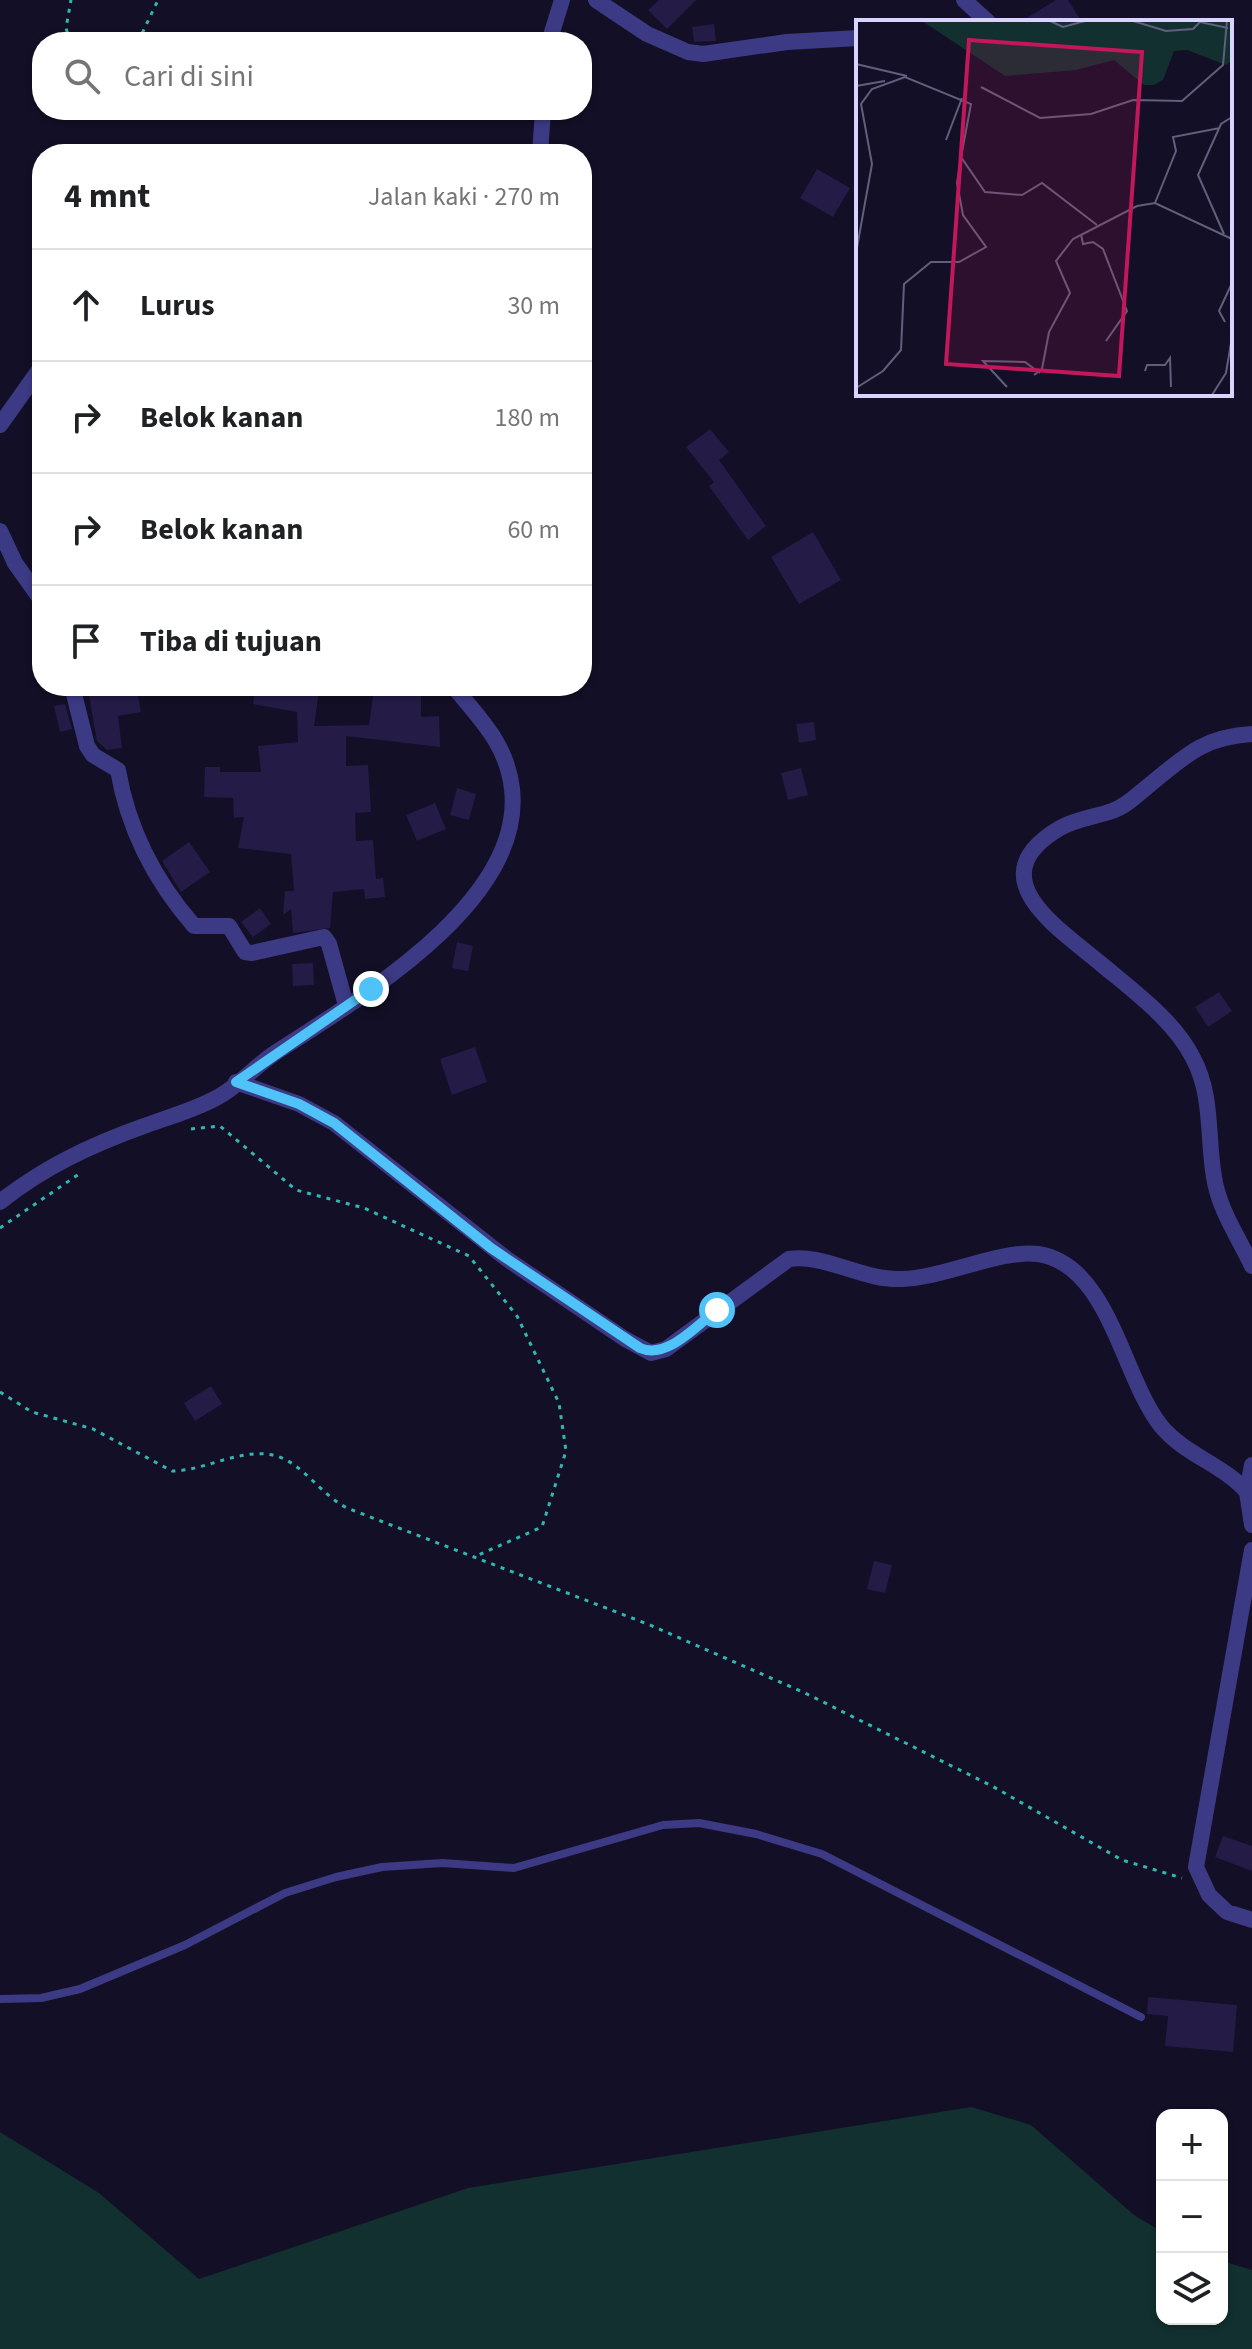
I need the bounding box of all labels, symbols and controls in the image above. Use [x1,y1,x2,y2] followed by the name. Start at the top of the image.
[856,20,1232,396] inset map
[32,32,592,120] search box
[60,54,104,98] icon: search
[124,55,254,98] text: Cari di sini
[64,172,150,221] text: 4 mnt
[368,178,560,215] text: Jalan kaki · 270 m
[64,283,108,327] icon: ahead
[140,284,215,327] text: Lurus
[507,287,560,324] text: 30 m
[64,395,108,439] icon: right
[140,396,303,439] text: Belok kanan
[494,399,560,436] text: 180 m
[64,507,108,551] icon: right
[140,508,303,551] text: Belok kanan
[507,511,560,548] text: 60 m
[64,619,108,663] icon: arrive
[140,620,322,663] text: Tiba di tujuan
[353,971,389,1007] route end
[699,1292,735,1328] route start
[1156,2109,1228,2325] map controls
[1156,2109,1228,2181] button: +
[1156,2181,1228,2253] button: −
[1156,2253,1228,2325] button: layers

